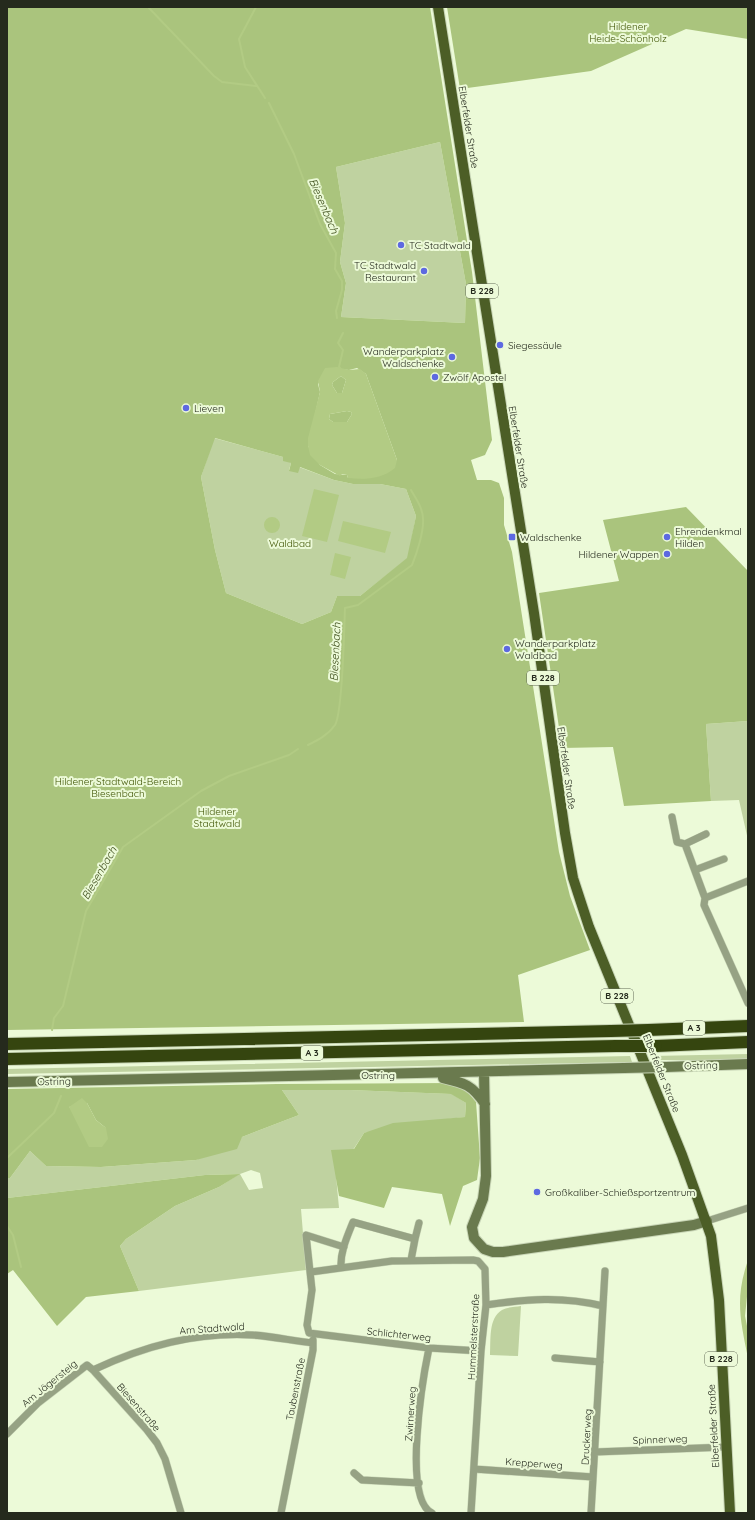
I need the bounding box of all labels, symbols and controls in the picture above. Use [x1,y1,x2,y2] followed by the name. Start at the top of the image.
[589,20,667,45] park label: Hildener Heide-Schönholz
[456,85,482,170] street label: Elberfelder Straße
[306,176,342,236] water label: Biesenbach
[409,239,471,252] place label: TC Stadtwald
[396,240,406,250] marker: TC Stadtwald
[354,259,417,284] place label: TC Stadtwald Restaurant
[419,266,429,276] marker: TC Stadtwald Restaurant
[466,284,498,298] road number: B 228
[508,339,562,352] place label: Siegessäule
[495,340,505,350] marker: Siegessäule
[363,345,444,370] place label: Wanderparkplatz Waldschenke
[447,352,457,362] marker: Wanderparkplatz Waldschenke
[443,371,506,384] place label: Zwölf Apostel
[430,372,440,382] marker: Zwölf Apostel
[194,402,224,415] place label: Lieven
[181,403,191,413] marker: Lieven
[506,405,532,490] street label: Elberfelder Straße
[675,525,742,550] place label: Ehrendenkmal Hilden
[520,531,582,544] place label: Waldschenke
[507,532,517,542] marker: Waldschenke
[662,532,672,542] marker: Ehrendenkmal Hilden
[269,537,311,550] park label: Waldbad
[579,548,659,561] place label: Hildener Wappen
[662,549,672,559] marker: Hildener Wappen
[326,622,344,682] water label: Biesenbach
[515,637,596,662] place label: Wanderparkplatz Waldbad
[502,644,512,654] marker: Wanderparkplatz Waldbad
[527,671,559,685] road number: B 228
[554,726,579,811] street label: Elberfelder Straße
[55,775,181,800] park label: Hildener Stadtwald-Bereich Biesenbach
[194,805,240,830] park label: Hildener Stadtwald
[78,843,120,902] water label: Biesenbach
[601,989,633,1003] road number: B 228
[683,1021,705,1035] road number: A 3
[640,1032,683,1115] street label: Elberfelder Straße
[301,1046,323,1060] road number: A 3
[684,1058,718,1073] street label: Ostring
[361,1069,395,1082] street label: Ostring
[37,1075,71,1088] street label: Ostring
[545,1186,695,1199] place label: Großkaliber-Schießsportzentrum
[532,1187,542,1197] marker: Großkaliber-Schießsportzentrum
[465,1293,482,1380] street label: Hummelsterstraße
[179,1320,245,1337] street label: Am Stadtwald
[366,1325,432,1344] street label: Schlichterweg
[705,1352,737,1366] road number: B 228
[283,1356,308,1422] street label: Taubenstraße
[19,1357,80,1410] street label: Am Jägersteig
[114,1380,163,1434] street label: Biesenstraße
[705,1384,722,1468] street label: Elberfelder Straße
[402,1386,419,1442] street label: Zwirnerweg
[579,1409,594,1466] street label: Druckerweg
[632,1432,688,1447] street label: Spinnerweg
[505,1455,563,1472] street label: Krepperweg

